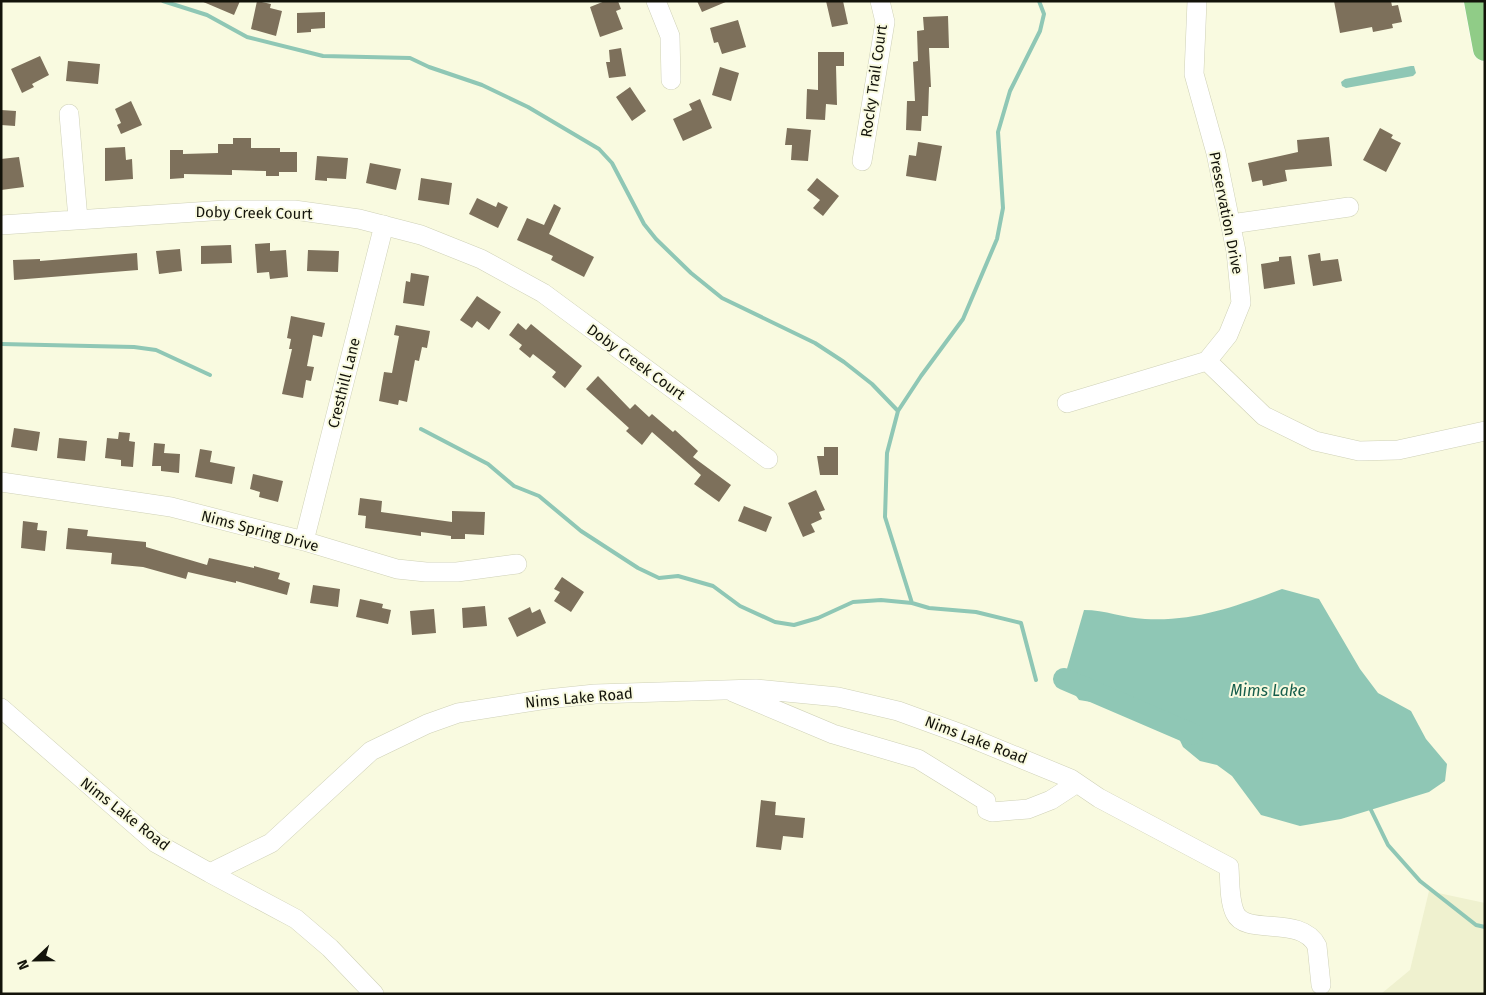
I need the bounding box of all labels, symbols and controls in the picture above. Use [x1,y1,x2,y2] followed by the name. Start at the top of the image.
[857,23,891,139] street label: Rocky Trail Court
[1205,150,1247,276] street label: Preservation Drive
[195,203,313,223] street label: Doby Creek Court
[583,320,689,404] street label: Doby Creek Court
[324,336,364,430] street label: Cresthill Lane
[199,507,321,555] street label: Nims Spring Drive
[1230,681,1306,700] water label: Mims Lake
[524,684,634,712] street label: Nims Lake Road
[922,712,1030,768] street label: Nims Lake Road
[77,774,173,854] street label: Nims Lake Road
[10,935,60,985] north arrow
[14,957,33,972] text: N

